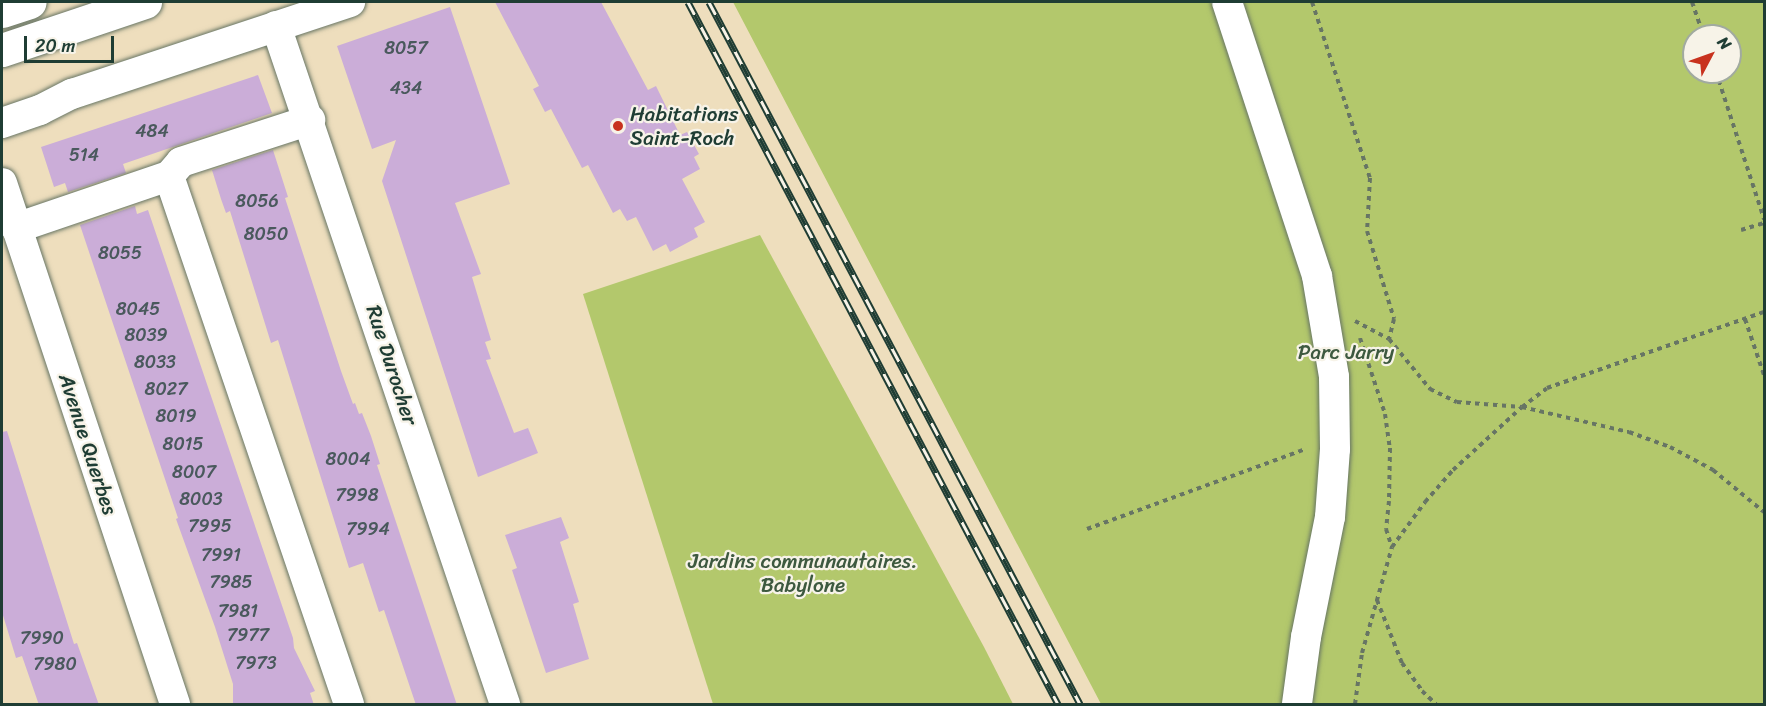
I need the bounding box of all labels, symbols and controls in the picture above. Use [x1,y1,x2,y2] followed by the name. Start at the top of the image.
[27,24,117,62] scale bar
[1682,24,1742,84] north arrow
[1710,29,1739,57] text: N
[35,30,75,62] text: 20 m
[384,37,428,59] house number: 8057
[390,77,422,99] house number: 434
[630,101,738,151] place label: Habitations Saint-Roch
[611,119,625,133] marker: Habitations Saint-Roch
[135,120,169,142] house number: 484
[69,144,99,166] house number: 514
[235,190,279,212] house number: 8056
[244,223,288,245] house number: 8050
[98,242,142,264] house number: 8055
[116,298,160,320] house number: 8045
[361,302,423,428] street label: Rue Durocher
[124,324,168,346] house number: 8039
[1298,339,1394,365] park label: Parc Jarry
[134,351,176,373] house number: 8033
[53,370,123,518] street label: Avenue Querbes
[145,378,187,400] house number: 8027
[155,405,197,427] house number: 8019
[163,433,203,455] house number: 8015
[326,448,370,470] house number: 8004
[172,461,216,483] house number: 8007
[335,484,379,506] house number: 7998
[179,488,223,510] house number: 8003
[188,515,232,537] house number: 7995
[346,518,390,540] house number: 7994
[201,544,241,566] house number: 7991
[687,548,919,598] park label: Jardins communautaires. Babylone
[209,571,253,593] house number: 7985
[218,600,258,622] house number: 7981
[227,624,269,646] house number: 7977
[20,627,64,649] house number: 7990
[235,652,277,674] house number: 7973
[33,653,77,675] house number: 7980

